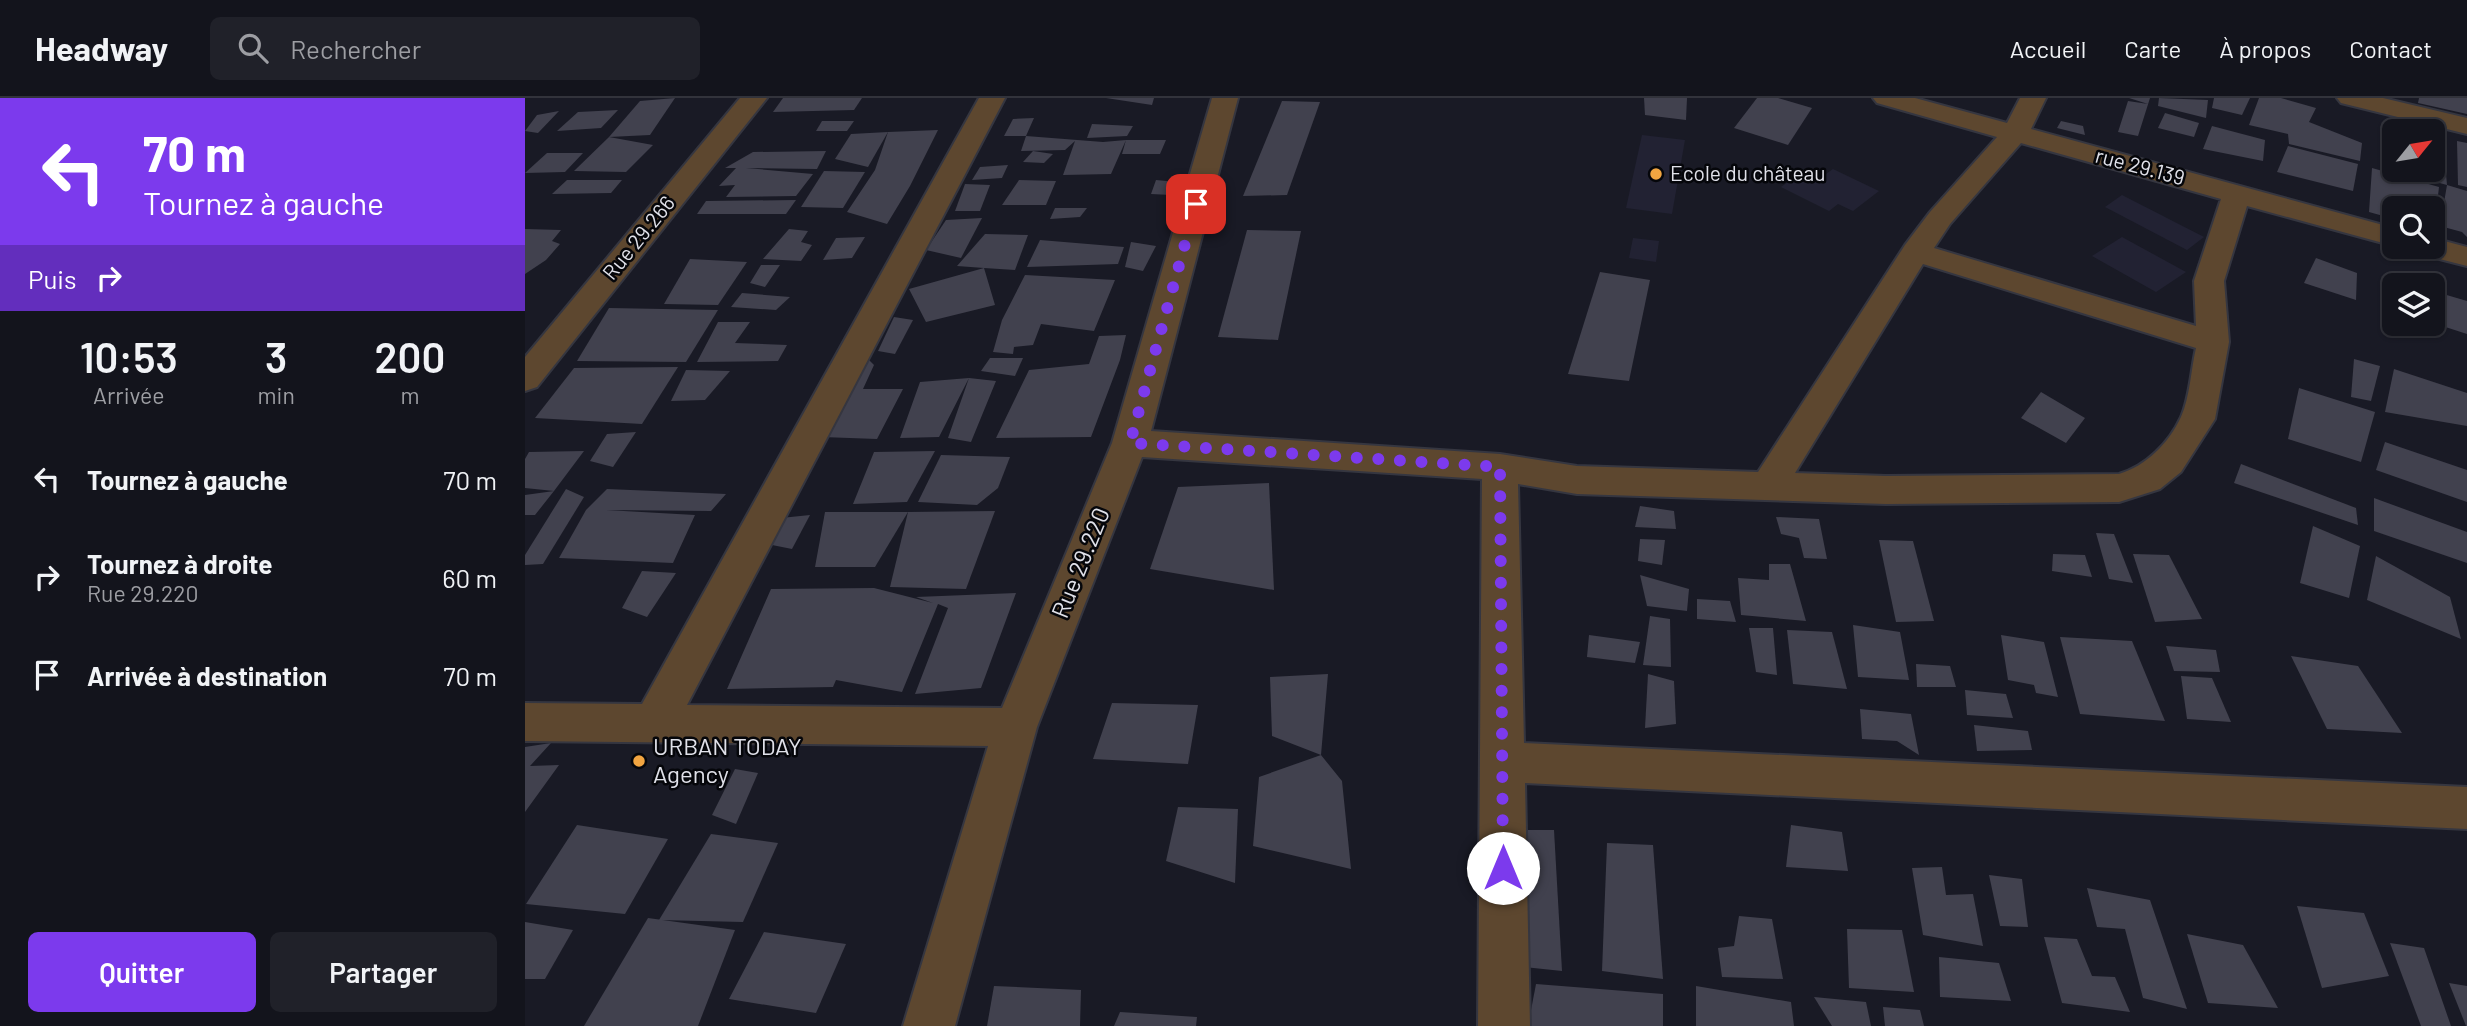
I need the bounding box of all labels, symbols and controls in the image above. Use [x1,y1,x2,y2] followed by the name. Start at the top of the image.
[210,17,700,80] search box
[35,28,168,68] text: Headway
[234,29,272,67] icon: search
[290,33,421,64] text: Rechercher
[2010,34,2086,63] text: Accueil
[2124,34,2181,63] text: Carte
[2219,34,2311,63] text: À propos
[2349,34,2432,63] text: Contact
[2382,119,2445,182] north arrow
[2382,119,2445,336] map controls
[143,123,246,182] text: 70 m
[28,126,119,217] icon: left
[2093,142,2188,189] street label: rue 29.139
[1670,160,1826,185] place label: Ecole du château
[1648,166,1664,182] marker: Ecole du château
[1166,174,1226,234] pin
[143,183,384,221] text: Tournez à gauche
[1177,185,1215,223] icon: arrive
[597,190,679,284] street label: Rue 29.266
[2382,196,2445,259] button: search
[90,259,128,297] icon: right
[28,263,76,294] text: Puis
[2382,273,2445,336] button: layers
[80,331,178,381] text: 10:53
[265,331,287,381] text: 3
[374,331,445,381] text: 200
[93,381,165,409] text: Arrivée
[258,381,295,409] text: min
[400,381,419,409] text: m
[28,460,66,498] icon: left
[87,464,288,495] text: Tournez à gauche
[443,464,497,495] text: 70 m
[1044,503,1115,622] street label: Rue 29.220
[87,548,272,579] text: Tournez à droite
[28,558,66,596] icon: right
[442,562,497,593] text: 60 m
[87,579,199,607] text: Rue 29.220
[28,656,66,694] icon: arrive
[87,660,327,691] text: Arrivée à destination
[443,660,497,691] text: 70 m
[653,731,802,788] place label: URBAN TODAY Agency
[631,753,647,769] marker: URBAN TODAY Agency
[1466,831,1540,905] position arrow
[28,932,256,1012] button: Quitter
[270,932,497,1012] button: Partager

